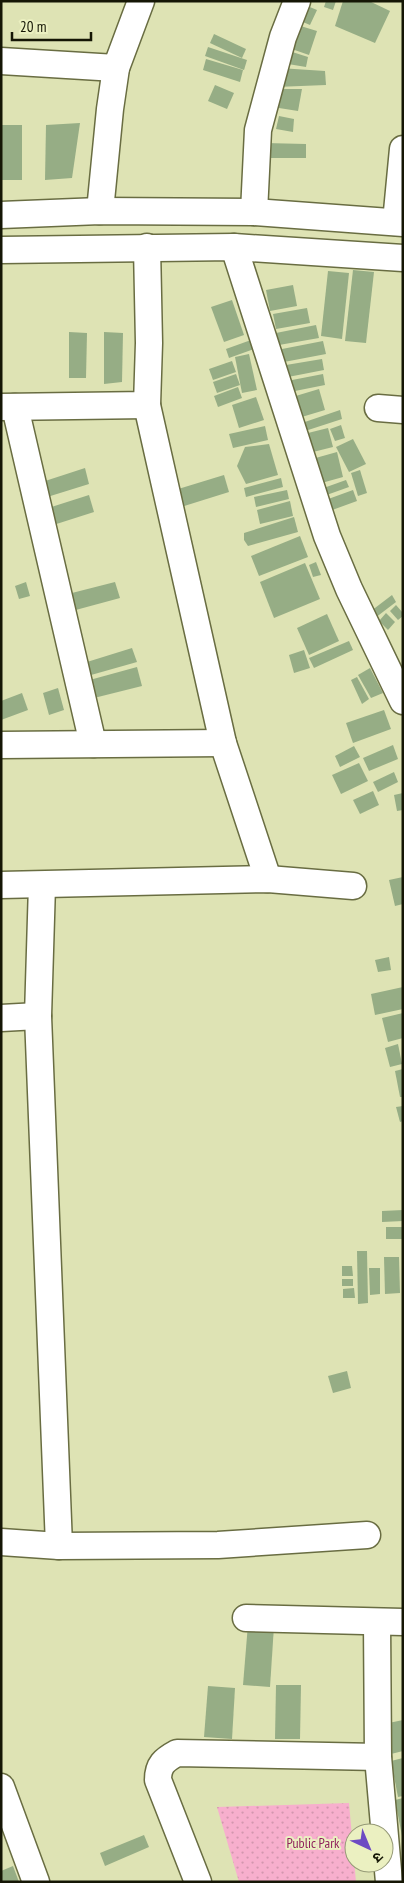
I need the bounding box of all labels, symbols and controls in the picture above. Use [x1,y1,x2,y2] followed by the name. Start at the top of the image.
[12,10,91,42] scale bar
[20,17,46,36] text: 20 m
[344,1823,394,1873] north arrow
[287,1834,340,1852] park label: Public Park
[368,1848,387,1867] text: उ

